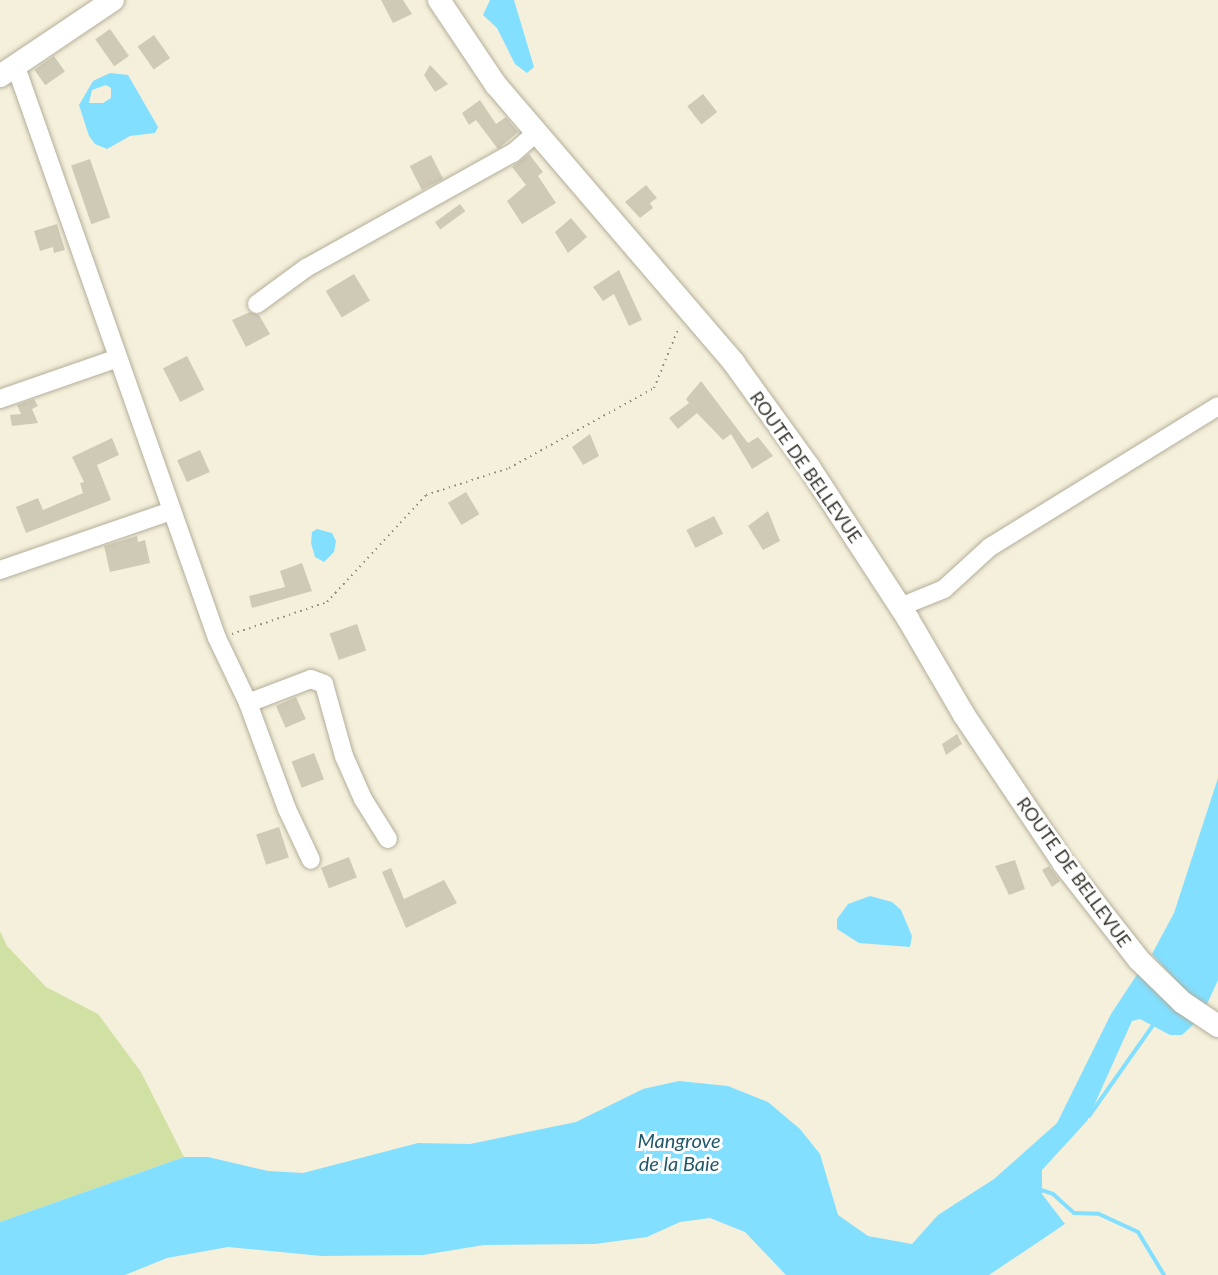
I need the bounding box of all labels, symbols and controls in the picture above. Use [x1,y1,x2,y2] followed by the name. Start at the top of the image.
[746,387,866,547] street label: ROUTE DE BELLEVUE
[1012,793,1136,951] street label: ROUTE DE BELLEVUE
[638,1128,720,1175] water label: Mangrove de la Baie

